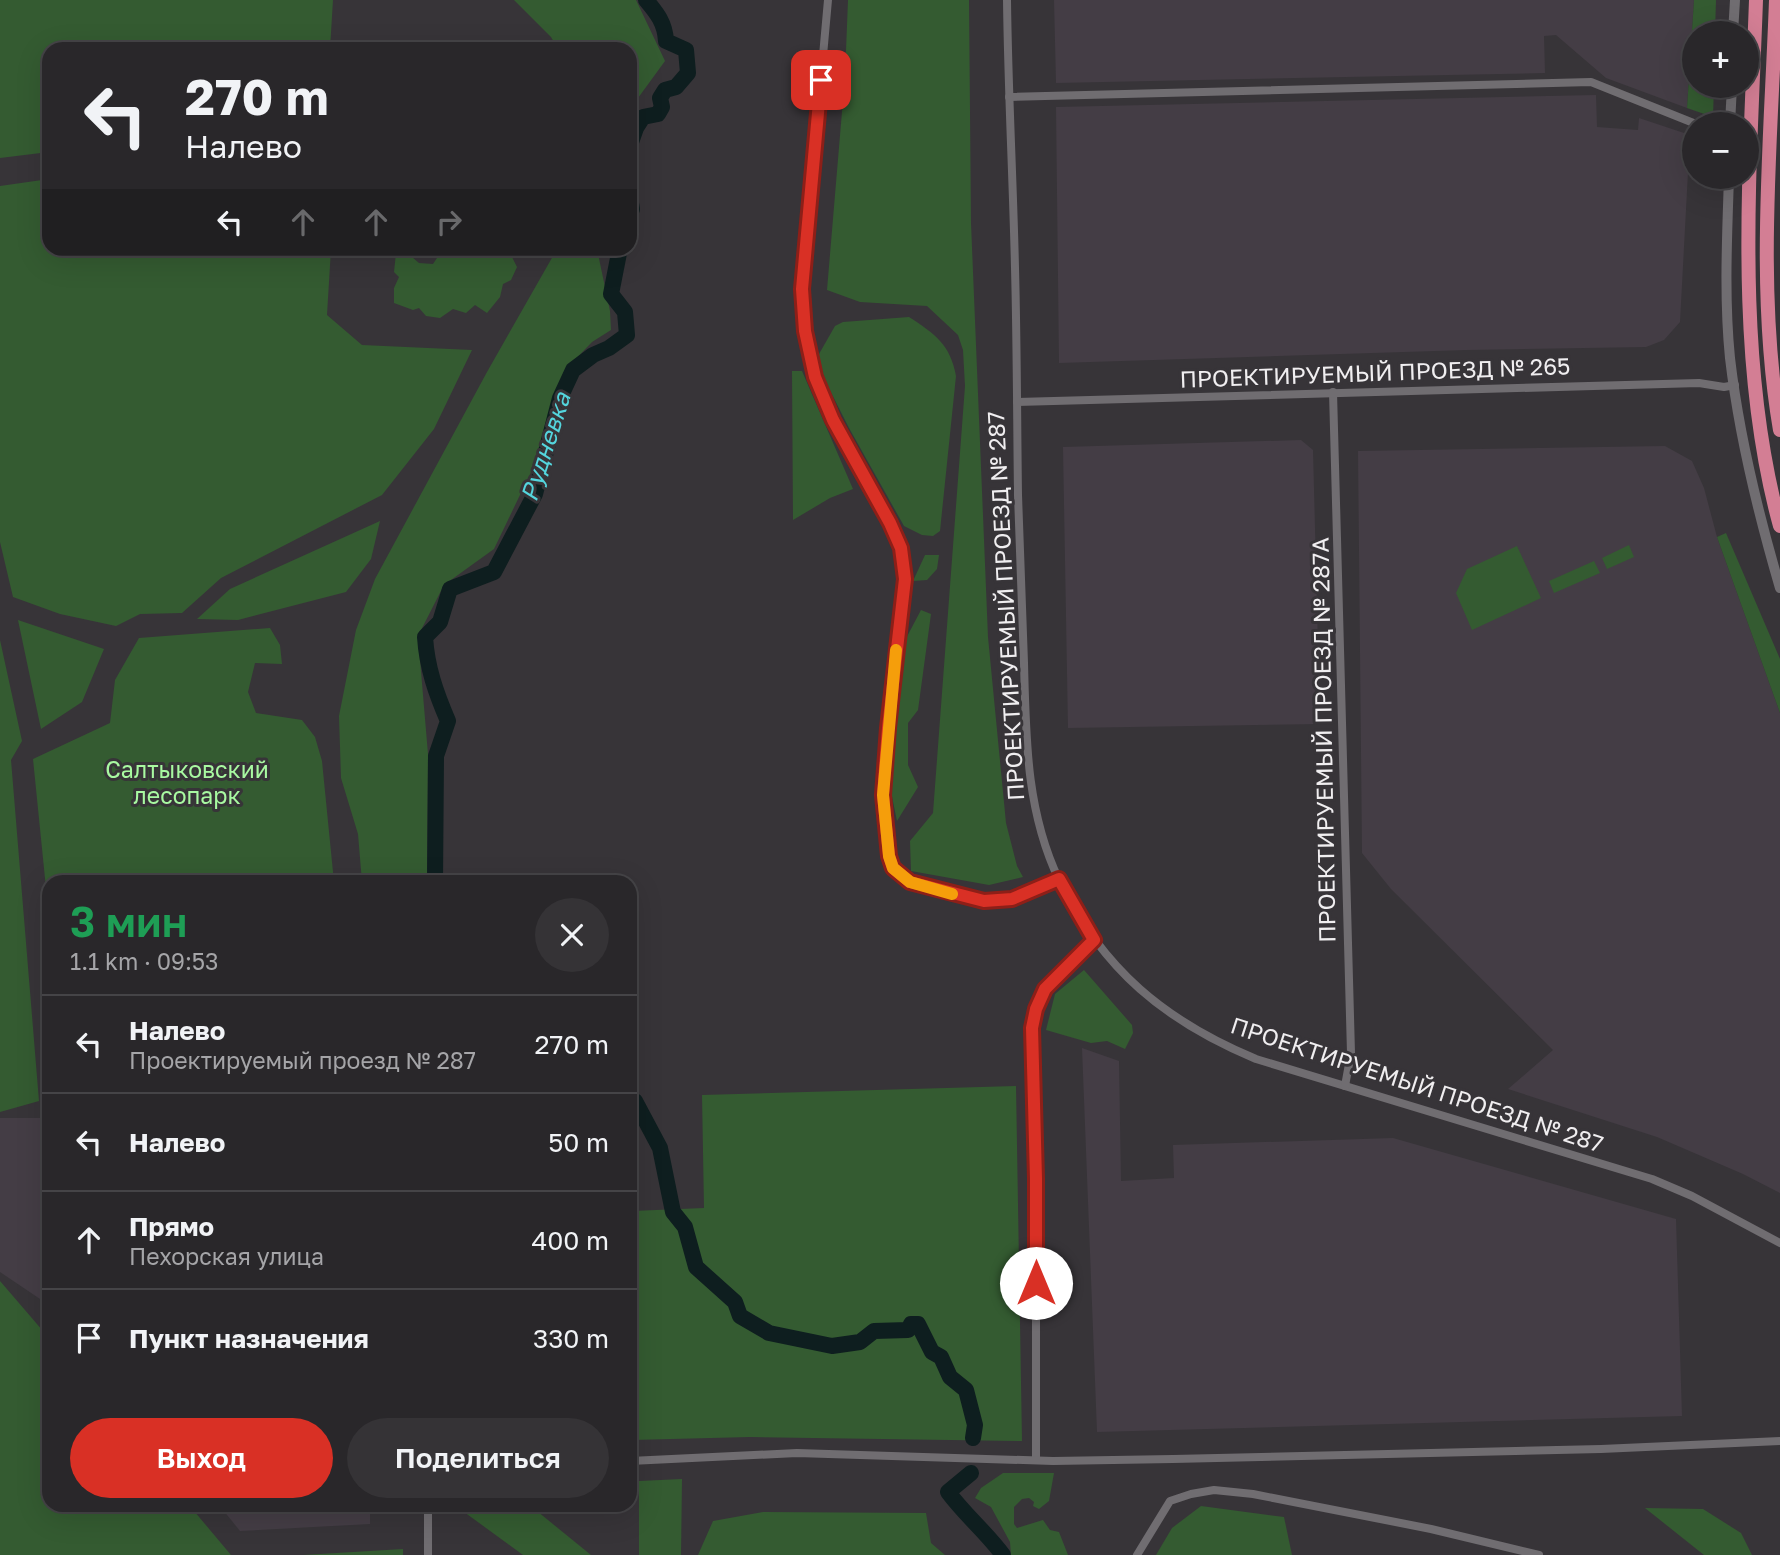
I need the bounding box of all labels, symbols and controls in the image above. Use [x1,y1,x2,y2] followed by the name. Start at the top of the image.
[1682,21,1759,189] map controls
[1682,21,1759,98] button: +
[791,50,851,110] pin
[802,61,840,99] icon: arrive
[185,67,329,126] text: 270 m
[70,70,161,161] icon: left
[1682,112,1759,189] button: −
[185,127,302,165] text: Налево
[211,203,249,241] icon: left
[284,203,322,241] icon: ahead
[357,203,395,241] icon: ahead
[430,203,468,241] icon: right
[1179,351,1571,393] street label: ПРОЕКТИРУЕМЫЙ ПРОЕЗД № 265
[513,387,577,505] water label: Рудневка
[981,411,1029,802] street label: ПРОЕКТИРУЕМЫЙ ПРОЕЗД № 287
[1305,537,1341,943] street label: ПРОЕКТИРУЕМЫЙ ПРОЕЗД № 287А
[105,755,269,809] park label: Салтыковский лесопарк
[70,896,187,946] text: 3 мин
[535,898,609,972] button: close
[70,947,219,975] text: 1.1 km · 09:53
[1228,1010,1607,1158] street label: ПРОЕКТИРУЕМЫЙ ПРОЕЗД № 287
[129,1015,225,1046] text: Налево
[70,1025,108,1063] icon: left
[535,1029,609,1060] text: 270 m
[129,1046,476,1074] text: Проектируемый проезд № 287
[70,1123,108,1161] icon: left
[129,1127,225,1158] text: Налево
[548,1127,609,1158] text: 50 m
[129,1211,214,1242] text: Прямо
[70,1221,108,1259] icon: ahead
[531,1225,609,1256] text: 400 m
[129,1242,324,1270] text: Пехорская улица
[999,1246,1073,1320] position arrow
[70,1319,108,1357] icon: arrive
[129,1323,369,1354] text: Пункт назначения
[533,1323,609,1354] text: 330 m
[70,1418,333,1498] button: Выход
[347,1418,609,1498] button: Поделиться

